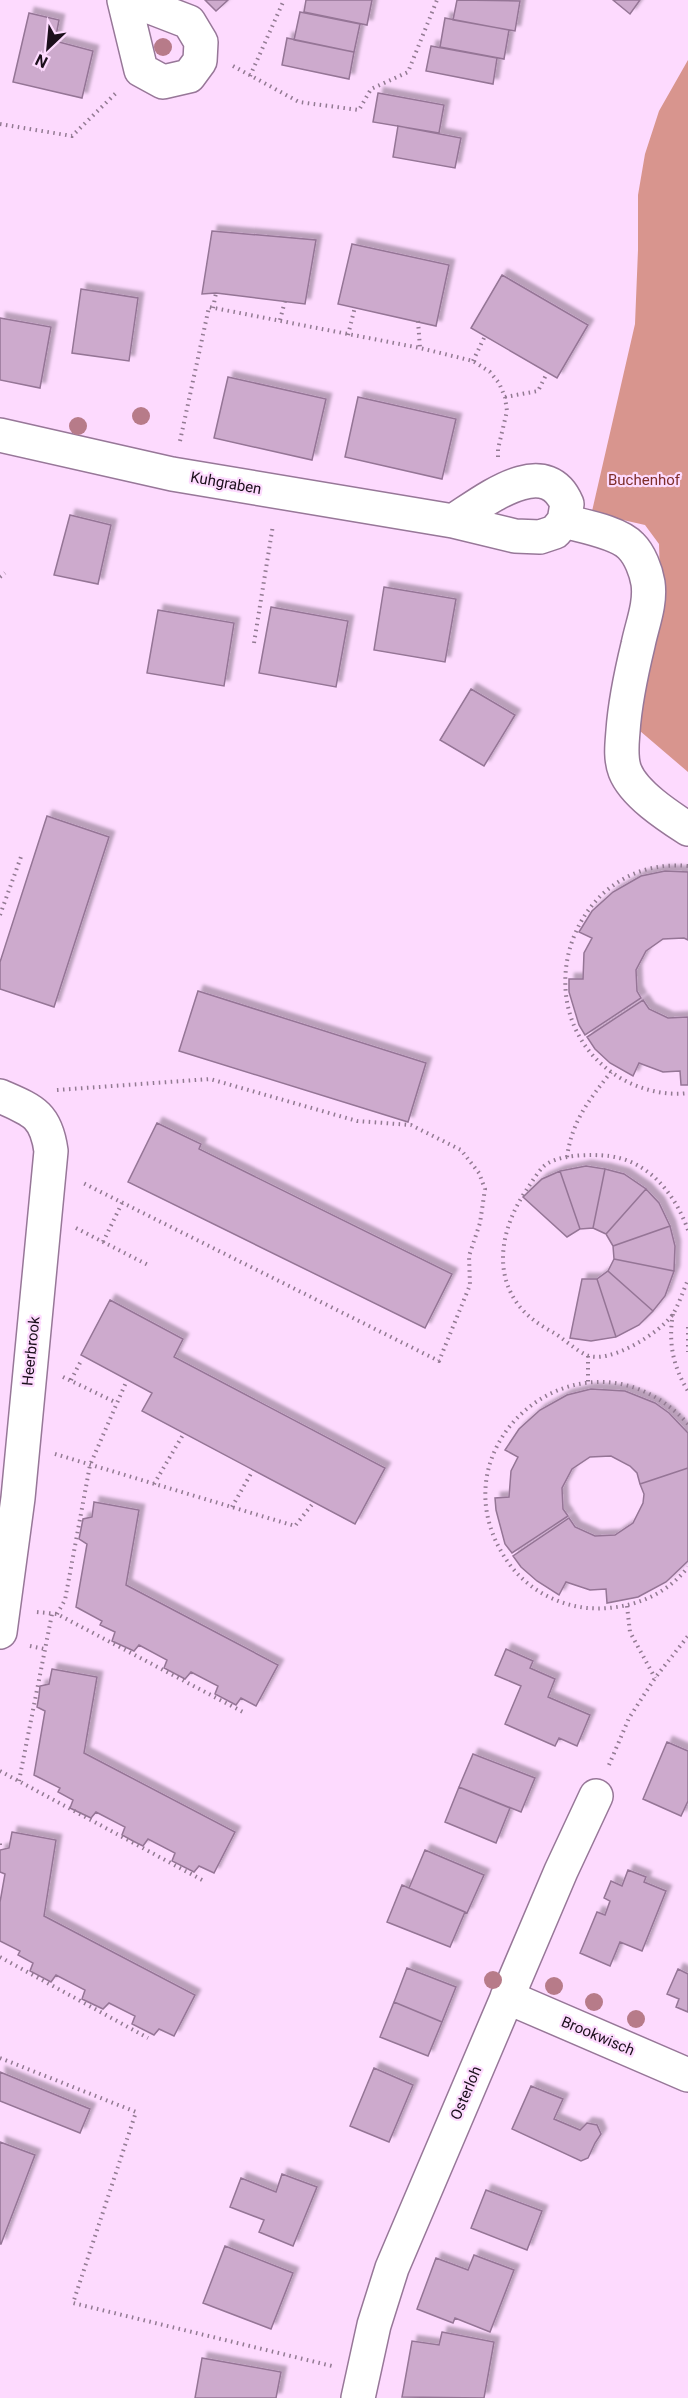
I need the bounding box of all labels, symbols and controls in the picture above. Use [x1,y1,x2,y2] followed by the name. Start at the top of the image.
[18,18,78,78] north arrow
[32,50,51,72] text: N
[189,468,263,498] street label: Kuhgraben
[608,471,681,489] park label: Buchenhof
[18,1315,44,1387] street label: Heerbrook
[559,2013,637,2059] street label: Brookwisch
[447,2063,485,2123] street label: Osterloh

